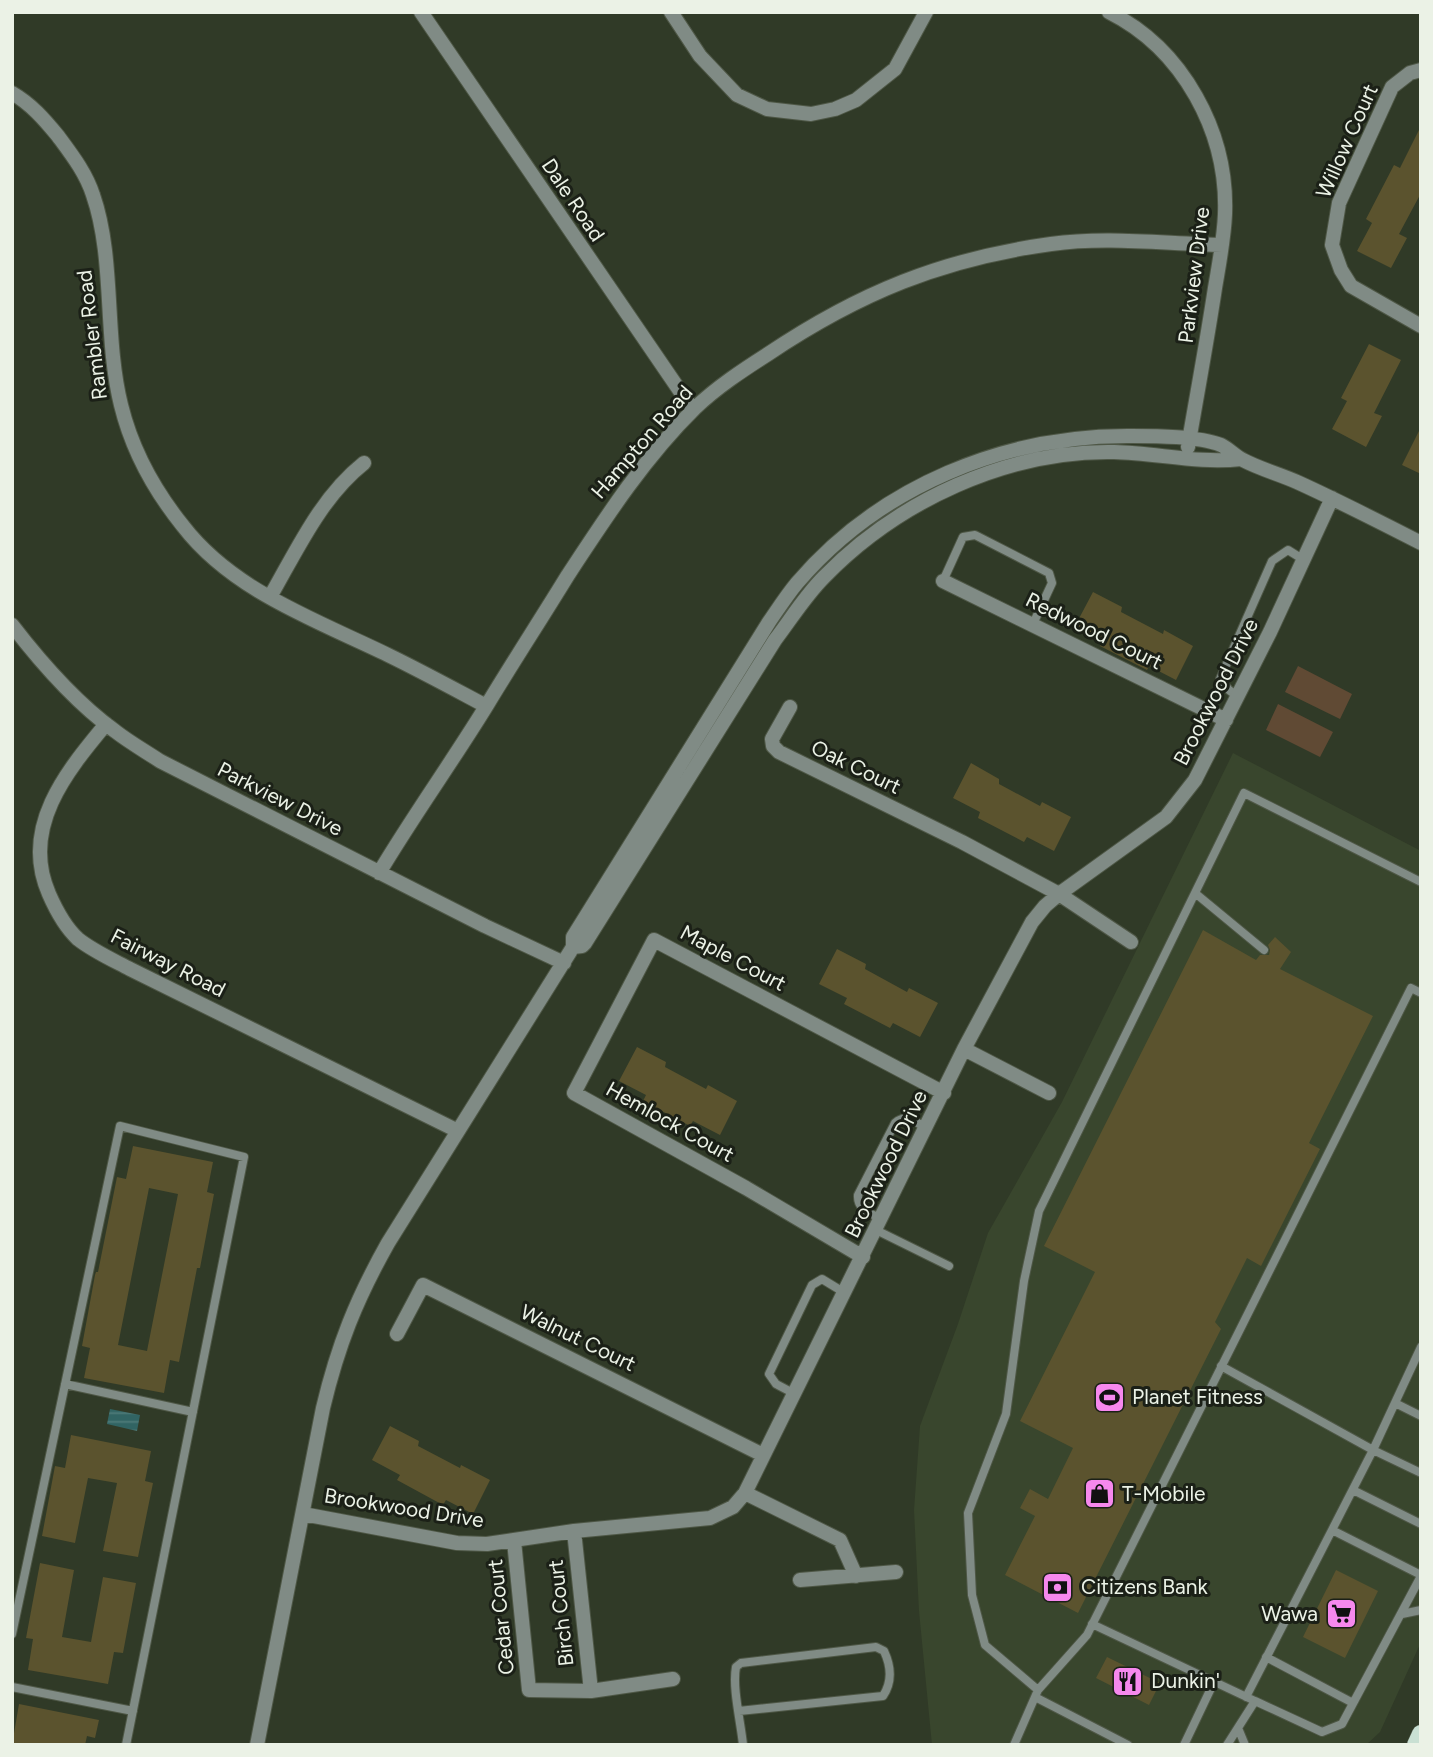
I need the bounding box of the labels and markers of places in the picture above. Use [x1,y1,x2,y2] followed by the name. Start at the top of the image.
[1092,1380,1126,1414] sports icon: Planet Fitness
[1132,1384,1263,1409] place label: Planet Fitness
[1082,1477,1116,1511] shop icon: T-Mobile
[1122,1481,1206,1506] place label: T-Mobile
[1041,1570,1075,1604] bank icon: Citizens Bank
[1081,1574,1209,1599] place label: Citizens Bank
[1324,1597,1358,1631] supermarket icon: Wawa
[1261,1601,1318,1626] place label: Wawa
[1111,1664,1145,1698] restaurant icon: Dunkin'
[1151,1668,1220,1693] place label: Dunkin'

